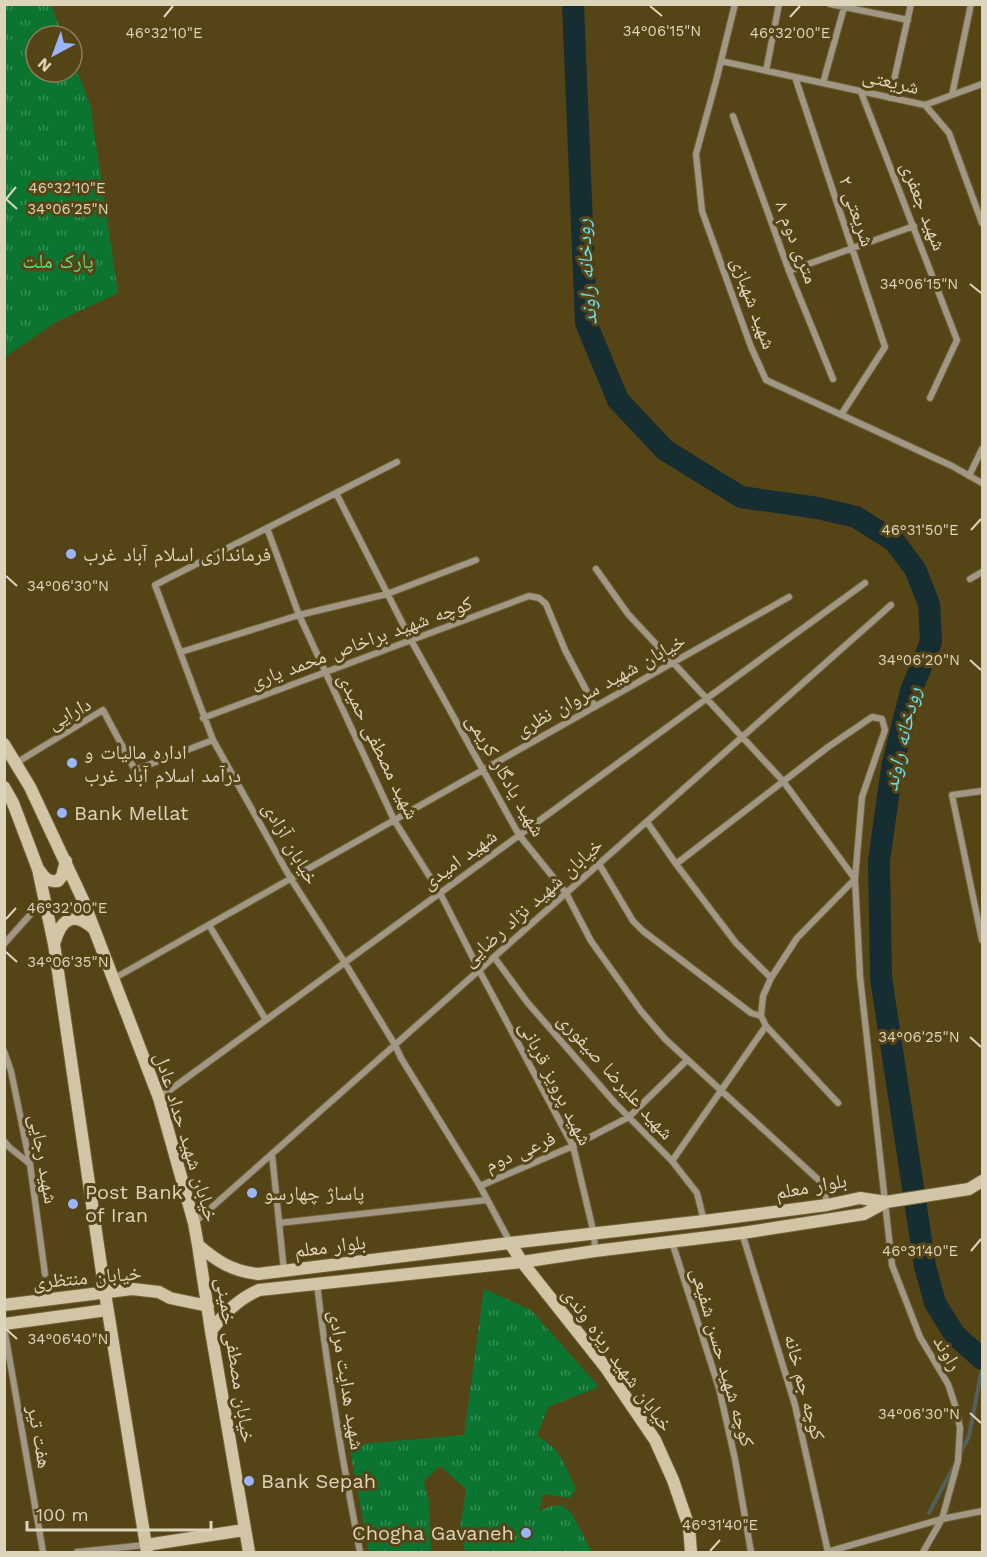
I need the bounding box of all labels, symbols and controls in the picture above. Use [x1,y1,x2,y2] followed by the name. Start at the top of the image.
[623,22,701,40] text: 34°06'15"N
[24,24,84,84] north arrow
[126,24,202,42] text: 46°32'10"E
[750,24,830,42] text: 46°32'00"E
[34,54,55,76] text: N
[860,63,922,99] street label: شریعتی
[896,158,952,254] street label: شهید جعفری
[834,173,880,249] street label: شریعتی ۲
[29,179,105,197] text: 46°32'10"E
[768,197,824,288] street label: ۸ متری دوم
[27,200,109,218] text: 34°06'25"N
[569,218,602,326] water label: رودخانه راوند
[22,249,94,273] park label: پارک ملت
[726,254,782,352] street label: شهید شهبازی
[880,275,958,293] text: 34°06'15"N
[882,521,958,539] text: 46°31'50"E
[83,542,271,568] place label: فرمانداری اسلام آباد غرب
[64,547,78,561] marker: فرمانداری اسلام آباد غرب
[27,577,109,595] text: 34°06'30"N
[247,591,475,693] street label: کوچه شهید براخاص محمد یاری
[511,628,689,742] street label: خیابان شهید سروان نظری
[878,651,960,669] text: 34°06'20"N
[333,669,425,823] street label: شهید مصطفی حمیدی
[877,684,926,793] water label: رودخانه راوند
[43,692,95,734] street label: دارایی
[461,709,551,841] street label: شهید یادگار کریمی
[84,740,241,789] place label: اداره مالیات و درآمد اسلام آباد غرب
[65,756,79,770] marker: اداره مالیات و درآمد اسلام آباد غرب
[258,797,325,889] street label: خیابان آزادی
[74,801,189,825] place label: Bank Mellat
[55,806,69,820] marker: Bank Mellat
[417,824,501,894] street label: شهید امیدی
[457,832,607,971] street label: خیابان شهید نژاد رضایی
[27,899,107,917] text: 46°32'00"E
[27,953,109,971] text: 34°06'35"N
[553,1008,679,1144] street label: شهید علیرضا صیفوری
[514,1017,598,1149] street label: شهید پرویز قربانی
[878,1028,960,1046] text: 34°06'25"N
[150,1049,224,1225] street label: خیابان شهید حداد عادل
[24,1112,64,1206] street label: شهید رجایی
[481,1125,560,1178] street label: فرعی دوم
[774,1168,849,1206] street label: بلوار معلم
[85,1180,183,1227] place label: Post Bank of Iran
[264,1181,364,1205] place label: پاساژ چهارسو
[245,1186,259,1200] marker: پاساژ چهارسو
[66,1197,80,1211] marker: Post Bank of Iran
[293,1230,367,1264] street label: بلوار معلم
[882,1242,958,1260] text: 46°31'40"E
[32,1260,143,1294] street label: خیابان منتظری
[686,1265,760,1449] street label: کوچه شهید حسن شفیعی
[211,1275,261,1445] street label: خیابان مصطفی خمینی
[558,1282,679,1436] street label: خیابان شهید ریزه وندی
[324,1308,370,1452] street label: شهید هدایت مرادی
[28,1330,108,1348] text: 34°06'40"N
[777,1331,831,1443] street label: کوچه جم خانه
[928,1331,968,1375] street label: راوند
[23,1403,57,1470] street label: هفت تیر
[878,1405,960,1423] text: 34°06'30"N
[261,1469,376,1493] place label: Bank Sepah
[242,1474,256,1488] marker: Bank Sepah
[27,1494,212,1532] scale bar
[36,1504,89,1525] text: 100 m
[682,1516,758,1534] text: 46°31'40"E
[352,1521,514,1545] place label: Chogha Gavaneh
[519,1526,533,1540] marker: Chogha Gavaneh

